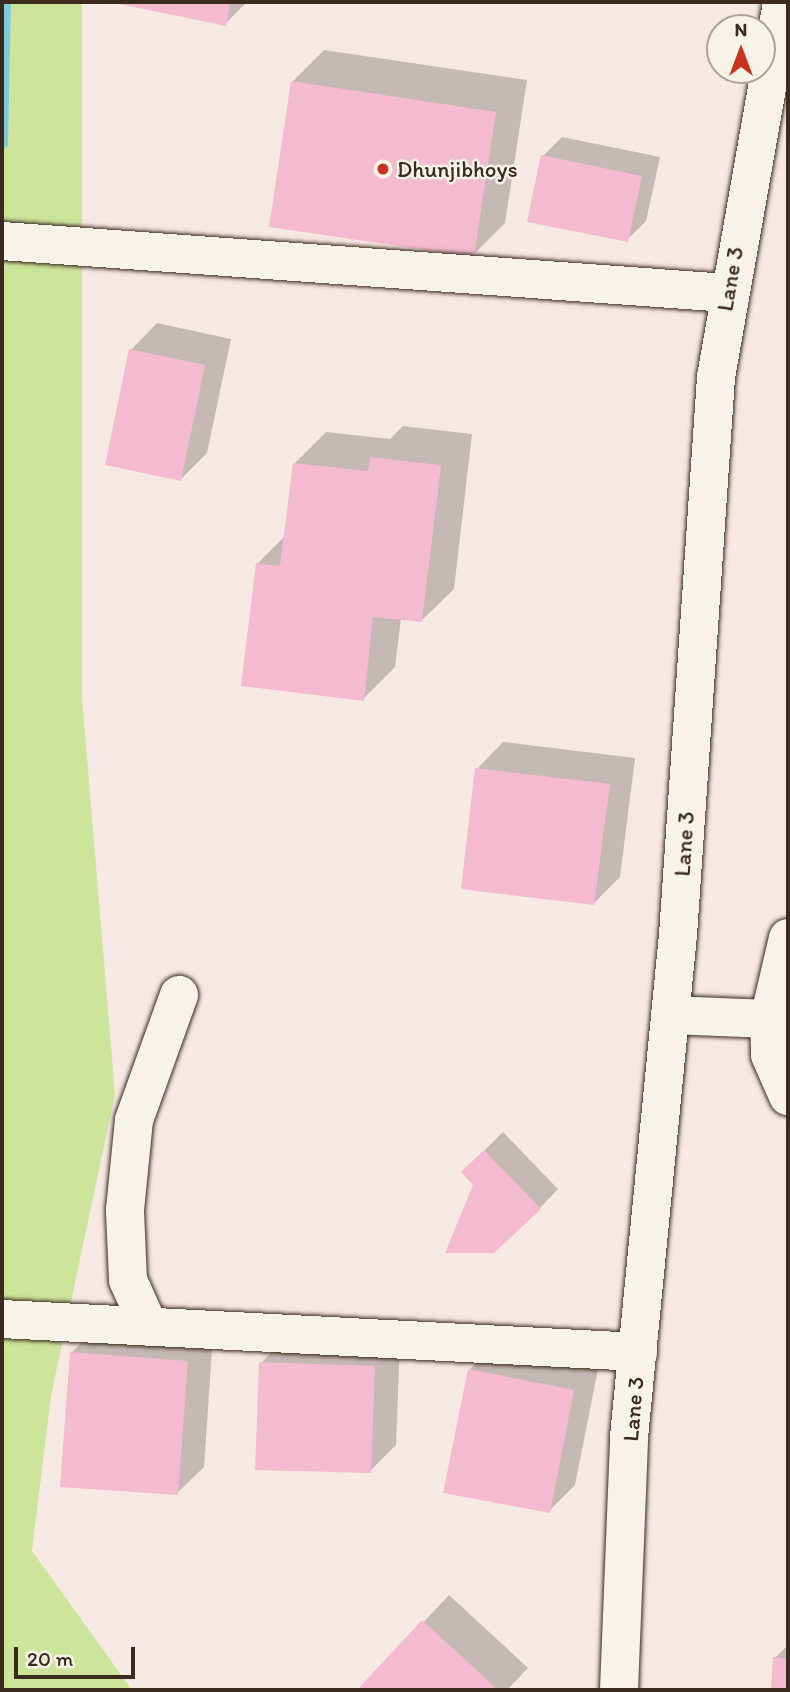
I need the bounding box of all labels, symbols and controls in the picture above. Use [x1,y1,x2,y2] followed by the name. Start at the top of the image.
[706,14,776,84] north arrow
[735,18,747,41] text: N
[397,155,518,183] place label: Dhunjibhoys
[375,161,391,177] marker: Dhunjibhoys
[711,244,749,314] street label: Lane 3
[668,811,700,877] street label: Lane 3
[616,1375,650,1443] street label: Lane 3
[18,1632,138,1676] scale bar
[27,1646,73,1671] text: 20 m

